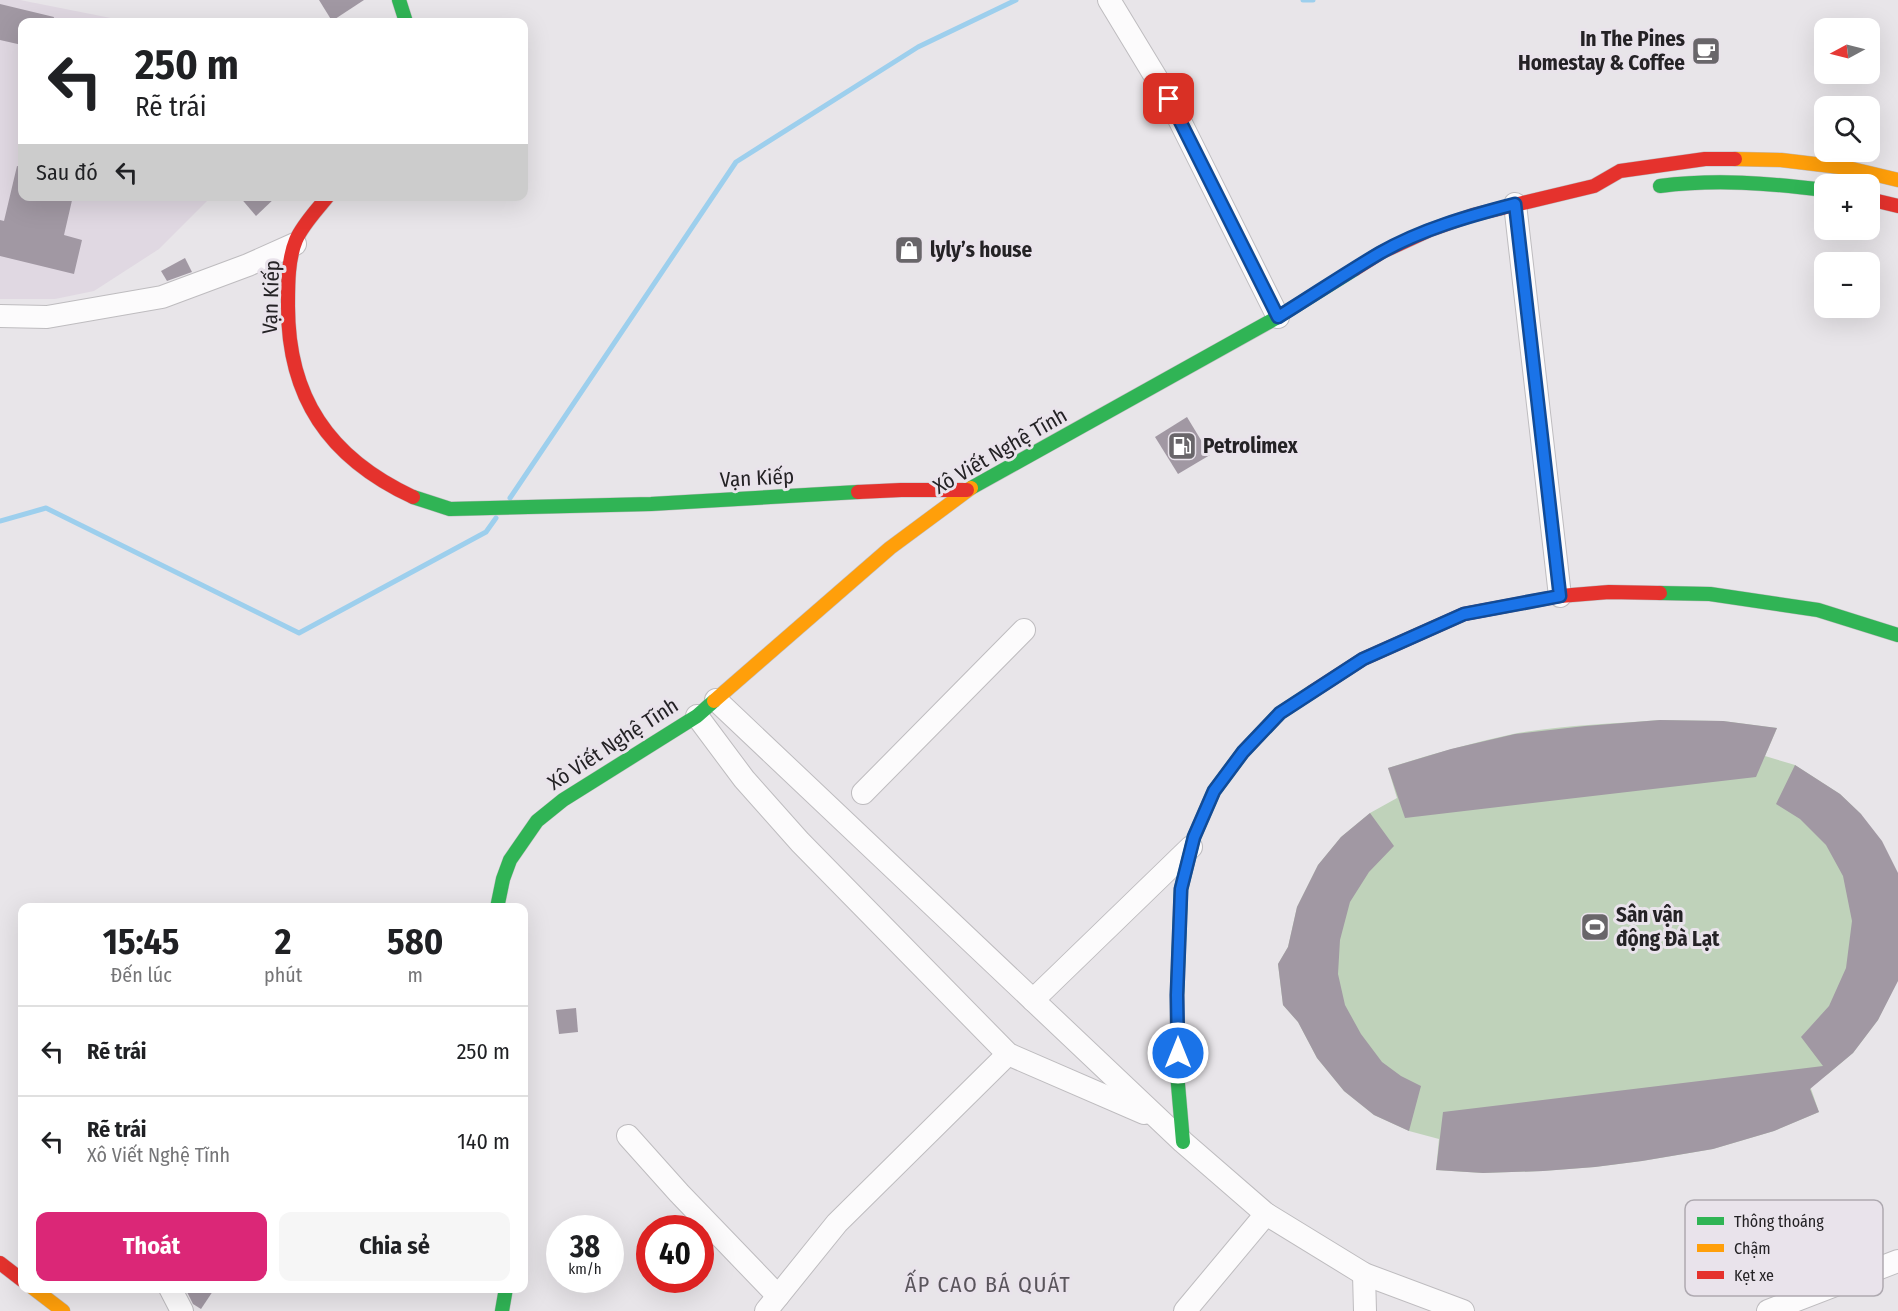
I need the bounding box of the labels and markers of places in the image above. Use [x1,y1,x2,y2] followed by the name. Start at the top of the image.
[1518,26,1685,76] place label: In The Pines Homestay & Coffee
[1690,35,1722,67] cafe icon: In The Pines Homestay & Coffee
[1143,73,1194,124] pin
[893,234,925,266] shop icon: lyly’s house
[930,237,1033,263] place label: lyly’s house
[1166,430,1198,462] fuel station icon: Petrolimex
[1203,433,1299,459] place label: Petrolimex
[1616,902,1720,952] place label: Sân vận động Đà Lạt
[1579,911,1611,943] sports icon: Sân vận động Đà Lạt

